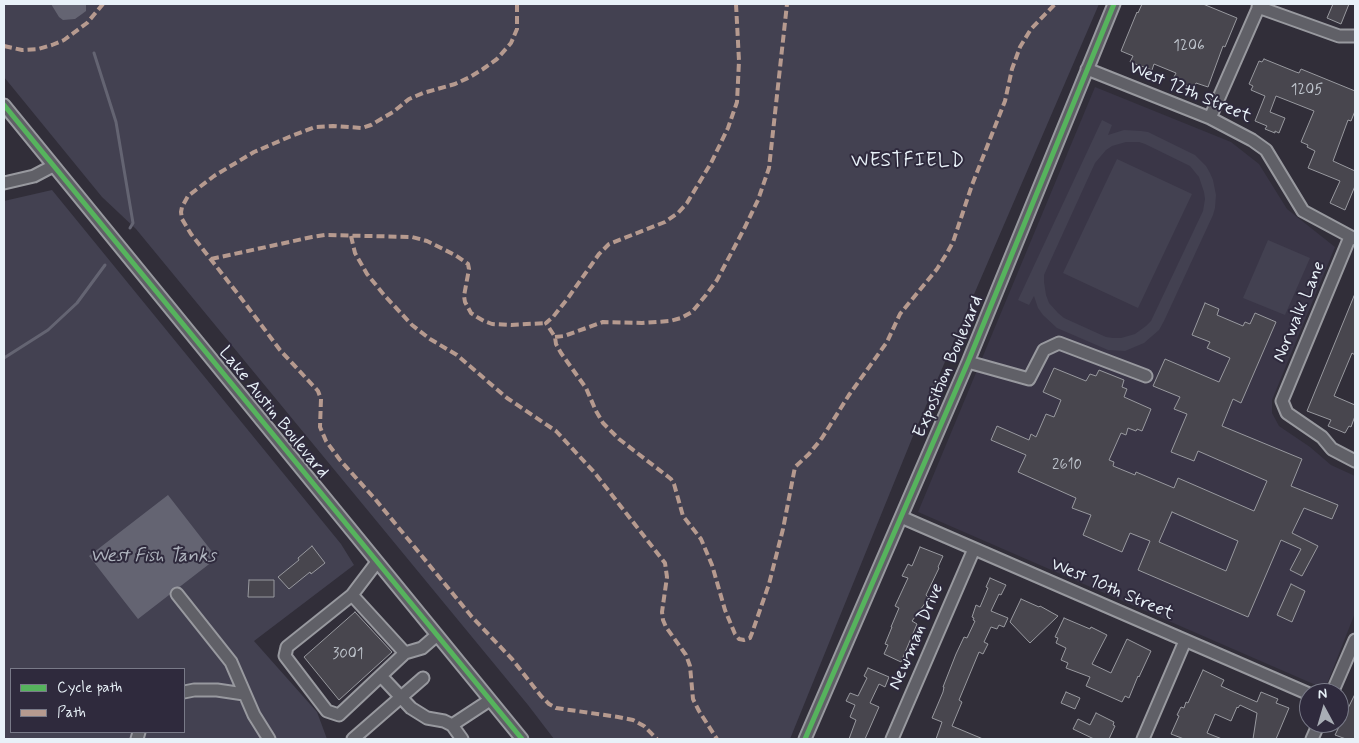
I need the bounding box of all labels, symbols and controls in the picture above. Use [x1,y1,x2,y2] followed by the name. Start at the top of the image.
[1173,38,1205,56] house number: 1206
[1126,57,1254,129] street label: West 12th Street
[1291,82,1323,100] house number: 1205
[849,151,967,173] district label: WESTFIELD
[1269,258,1331,366] street label: Norwalk Lane
[909,293,989,441] street label: Exposition Boulevard
[213,343,333,483] street label: Lake Austin Boulevard
[1052,457,1082,475] house number: 2610
[90,546,216,568] water label: West Fish Tanks
[1047,554,1177,626] street label: West 10th Street
[885,580,949,694] street label: Newman Drive
[332,646,364,664] house number: 3001
[10,668,185,733] legend
[57,678,122,698] text: Cycle path
[1299,683,1349,733] north arrow
[1317,685,1328,704] text: N
[57,703,86,723] text: Path

